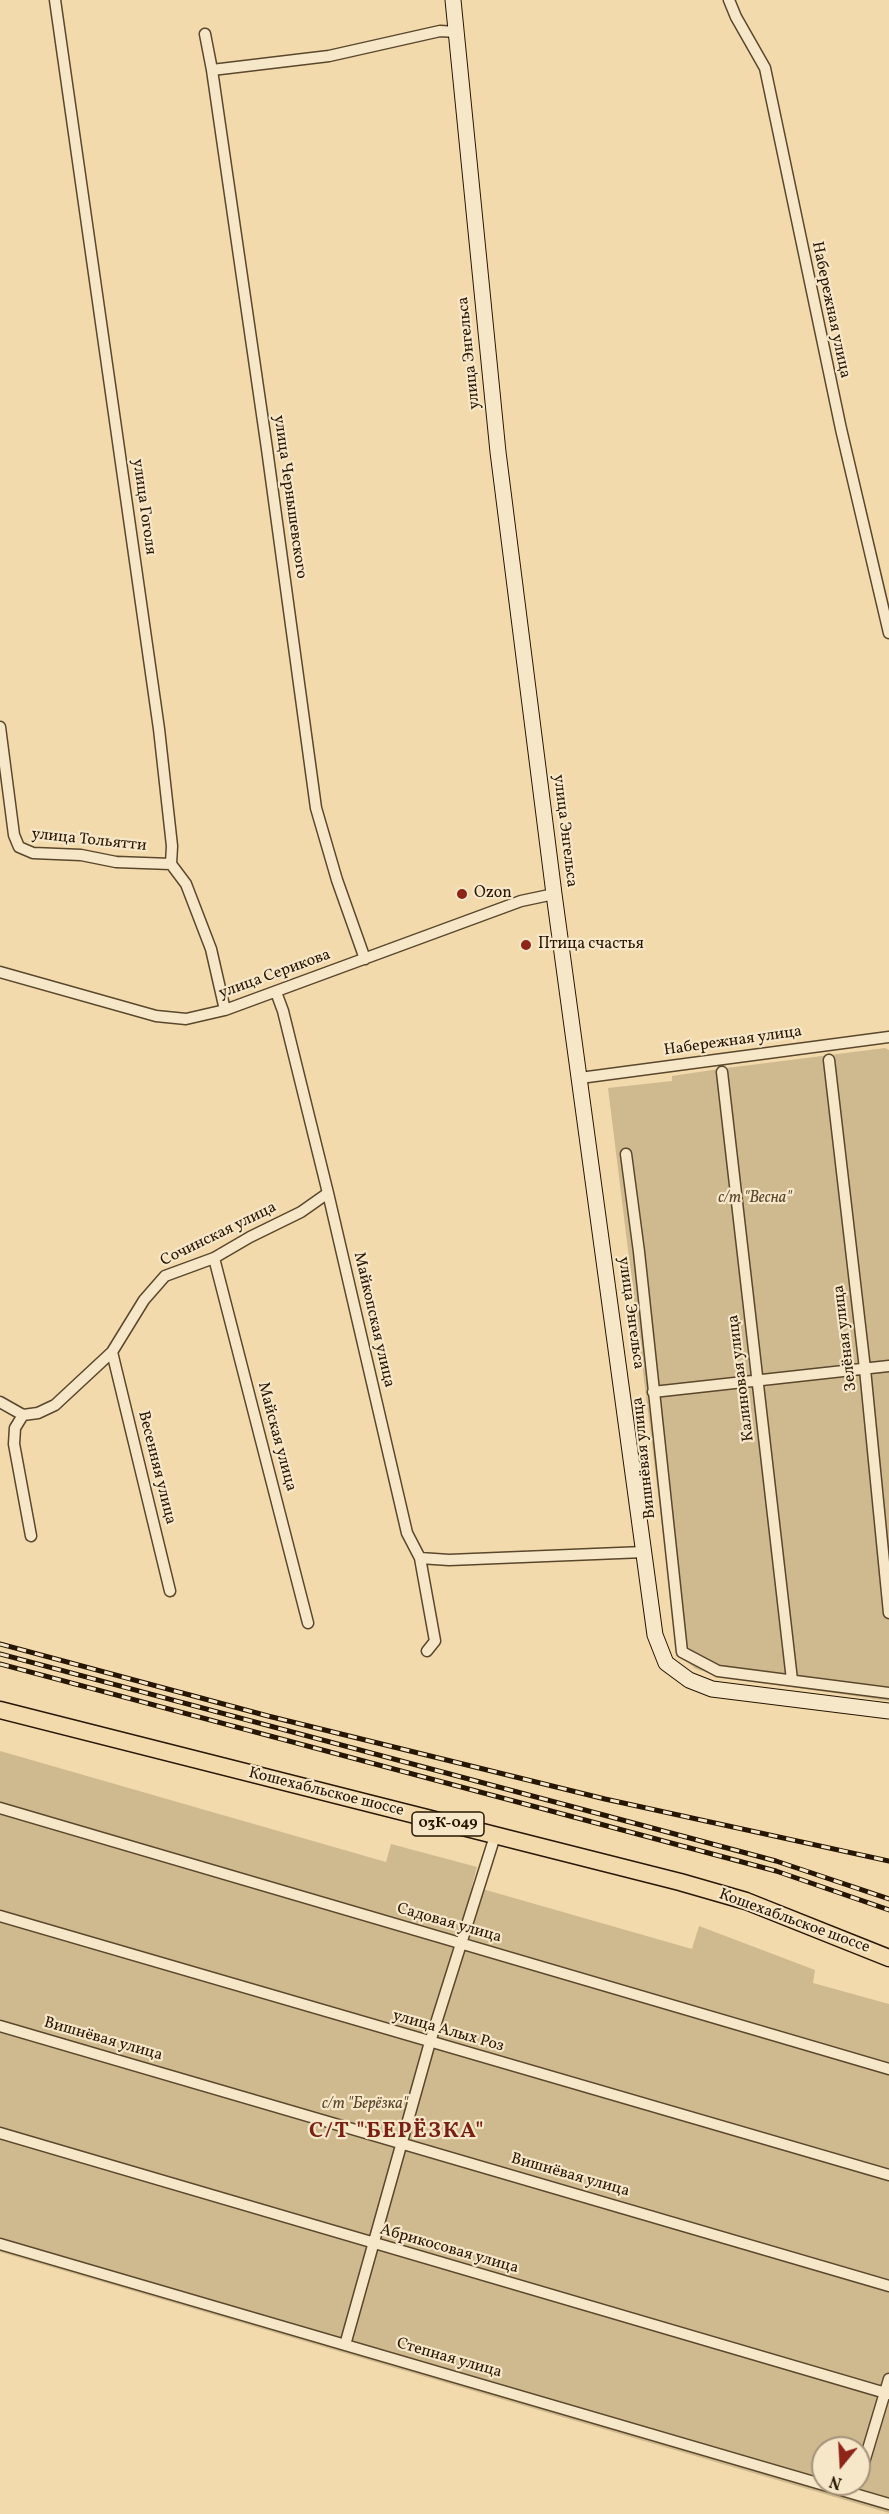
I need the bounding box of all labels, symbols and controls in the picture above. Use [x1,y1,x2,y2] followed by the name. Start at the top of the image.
[806,240,854,380] street label: Набережная улица
[455,296,485,410] street label: улица Энгельса
[268,414,310,580] street label: улица Чернышевского
[127,458,159,556] street label: улица Гоголя
[548,774,580,888] street label: улица Энгельса
[31,825,147,857] street label: улица Тольятти
[474,884,512,904] place label: Ozon
[455,887,469,901] marker: Ozon
[538,935,644,955] place label: Птица счастья
[519,938,533,952] marker: Птица счастья
[216,946,334,1004] street label: улица Серикова
[663,1023,803,1061] street label: Набережная улица
[718,1189,792,1209] park label: с/т "Весна"
[158,1199,280,1271] street label: Сочинская улица
[348,1250,398,1390] street label: Майкопская улица
[613,1256,647,1370] street label: улица Энгельса
[830,1284,862,1392] street label: Зелёная улица
[725,1313,759,1443] street label: Калиновая улица
[252,1380,300,1494] street label: Майская улица
[629,1396,661,1520] street label: Вишнёвая улица
[133,1409,179,1527] street label: Весенняя улица
[246,1764,406,1822] street label: Кошехабльское шоссе
[412,1812,484,1836] road number: 03К-049
[716,1886,872,1958] street label: Кошехабльское шоссе
[394,1900,504,1948] street label: Садовая улица
[390,2007,506,2057] street label: улица Алых Роз
[41,2014,165,2066] street label: Вишнёвая улица
[322,2095,408,2115] park label: с/т "Берёзка"
[309,2120,485,2146] district label: С/Т "БЕРЁЗКА"
[508,2150,632,2202] street label: Вишнёвая улица
[377,2221,521,2279] street label: Абрикосовая улица
[394,2335,504,2383] street label: Степная улица
[811,2436,871,2496] north arrow
[827,2469,845,2493] text: N

